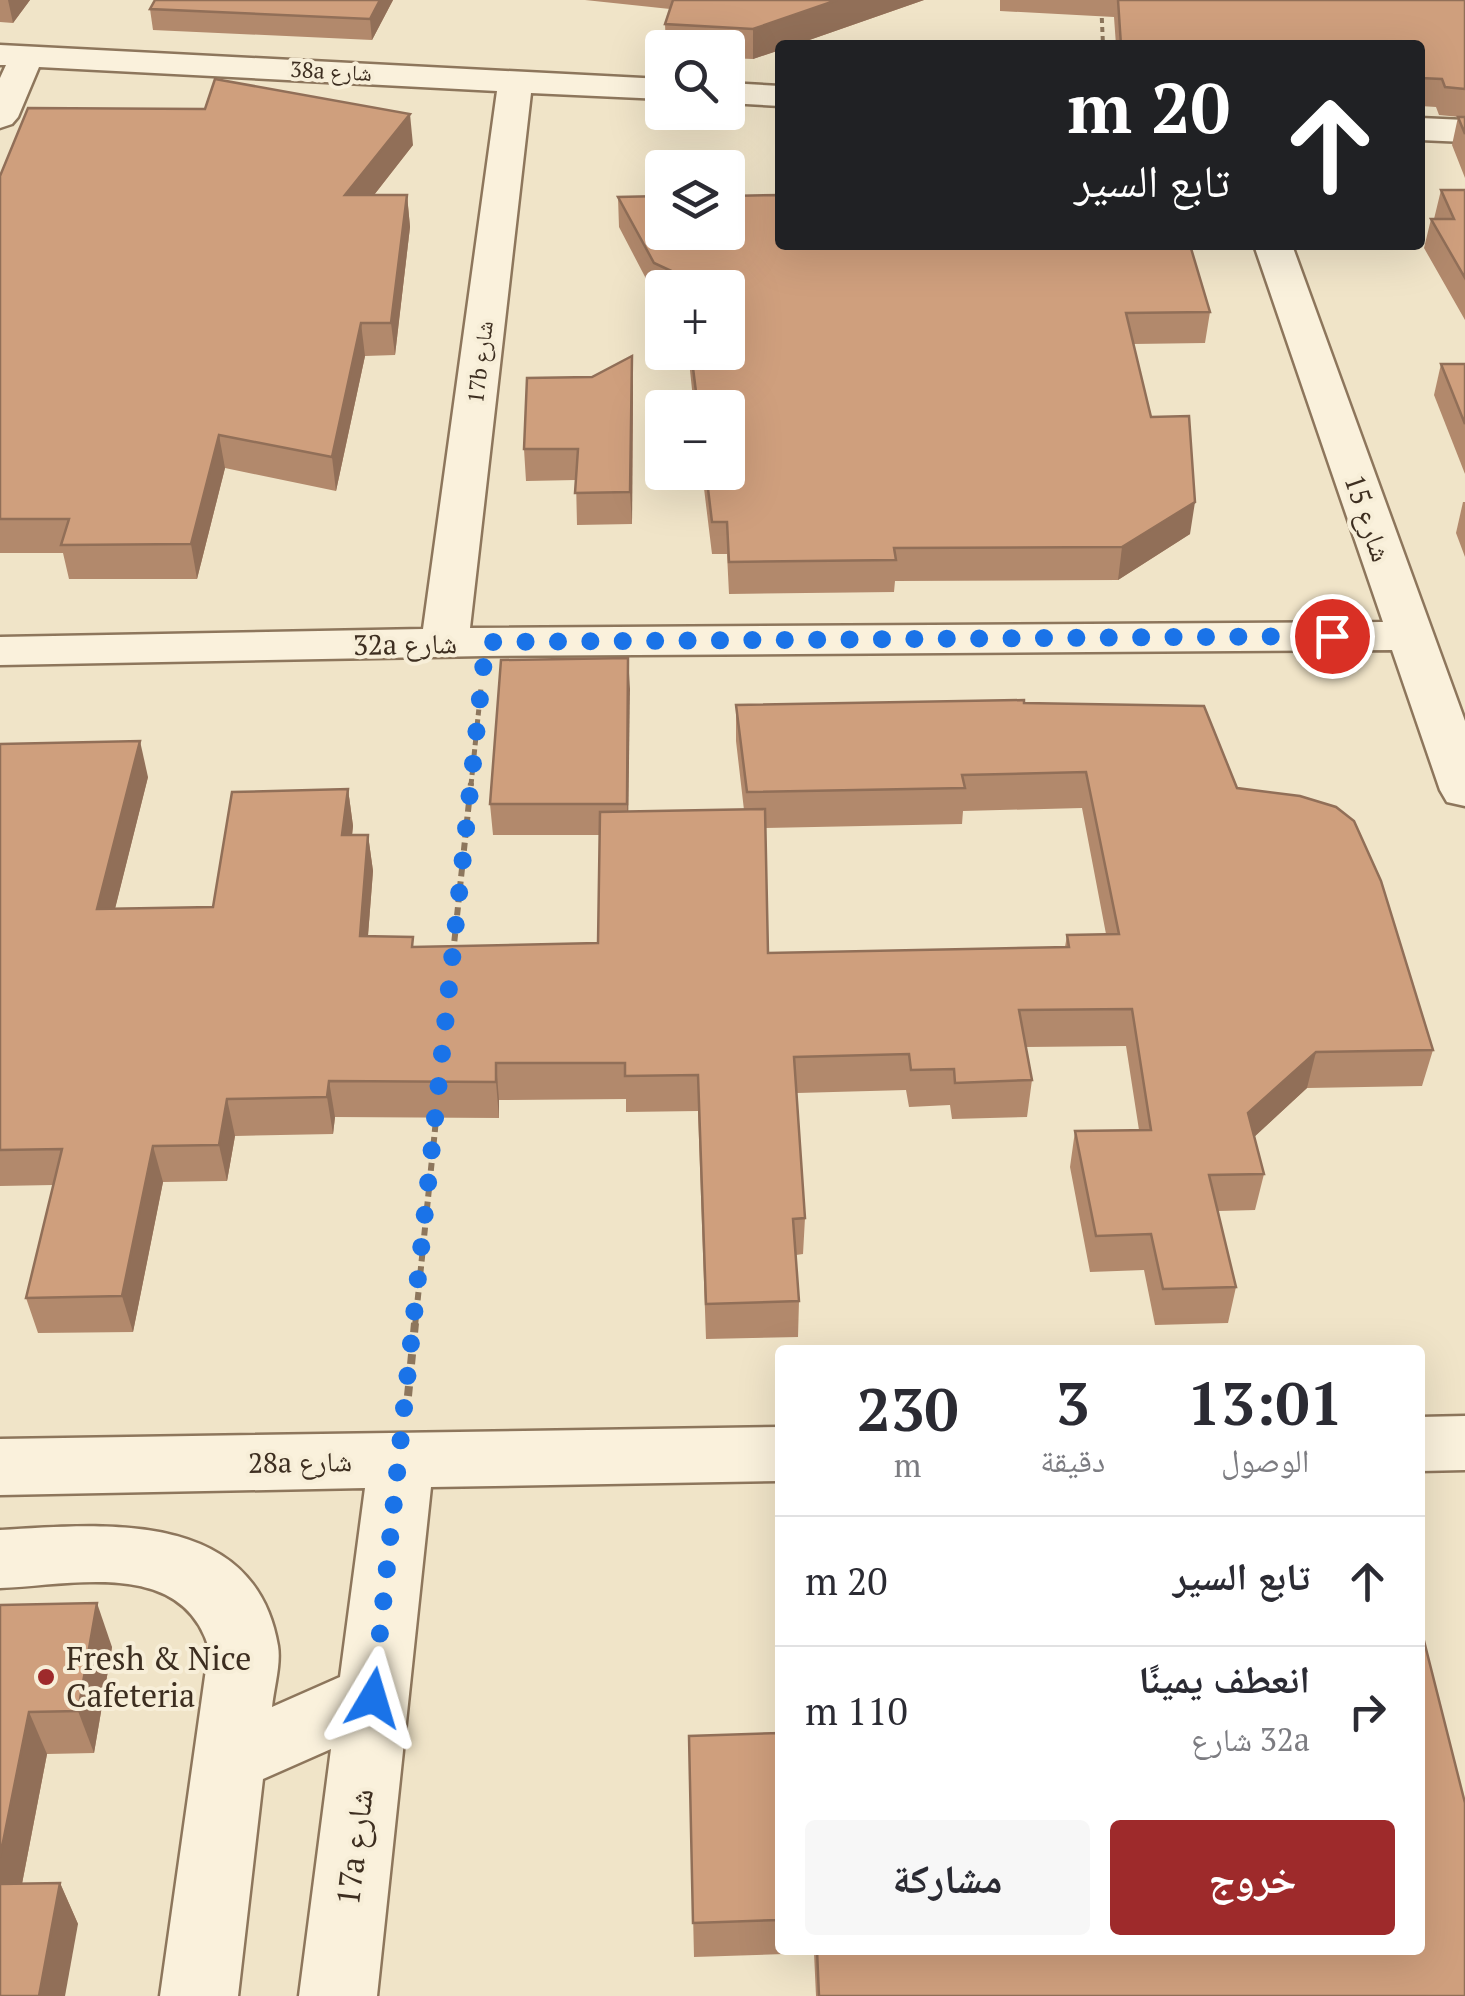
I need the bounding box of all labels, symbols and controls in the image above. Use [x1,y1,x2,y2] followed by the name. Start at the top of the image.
[645,30,745,490] map controls
[645,30,745,130] button: search
[289,54,373,87] street label: 38a شارع
[1067,60,1230,153] text: 20 m
[1265,80,1395,210] icon: ahead
[645,150,745,250] button: layers
[1074,150,1230,210] text: تابع السير
[645,270,745,370] button: +
[460,319,499,405] street label: 17b شارع
[645,390,745,490] button: −
[1336,469,1401,566] street label: شارع 15
[1290,594,1375,679] pin
[1305,609,1360,664] icon: arrive
[353,624,457,663] street label: 32a شارع
[1056,1363,1090,1442] text: 3
[1187,1363,1343,1442] text: 13:01
[857,1369,959,1448] text: 230
[1040,1439,1105,1481] text: دقيقة
[1221,1439,1309,1481] text: الوصول
[248,1442,352,1481] street label: 28a شارع
[894,1444,921,1486] text: m
[1173,1551,1310,1601] text: تابع السير
[1340,1554,1395,1609] icon: ahead
[805,1556,888,1606] text: 20 m
[66,1637,251,1716] place label: Fresh & Nice Cafeteria
[321,1646,425,1750] position arrow
[1139,1654,1310,1704] text: انعطف يمينًا
[35,1666,57,1688] marker: Fresh & Nice Cafeteria
[1340,1684,1395,1739] icon: right
[805,1686,908,1736] text: 110 m
[1191,1718,1310,1760] text: 32a شارع
[326,1786,382,1908] street label: 17a شارع
[805,1820,1090,1935] button: مشاركة
[1110,1820,1395,1935] button: خروج

